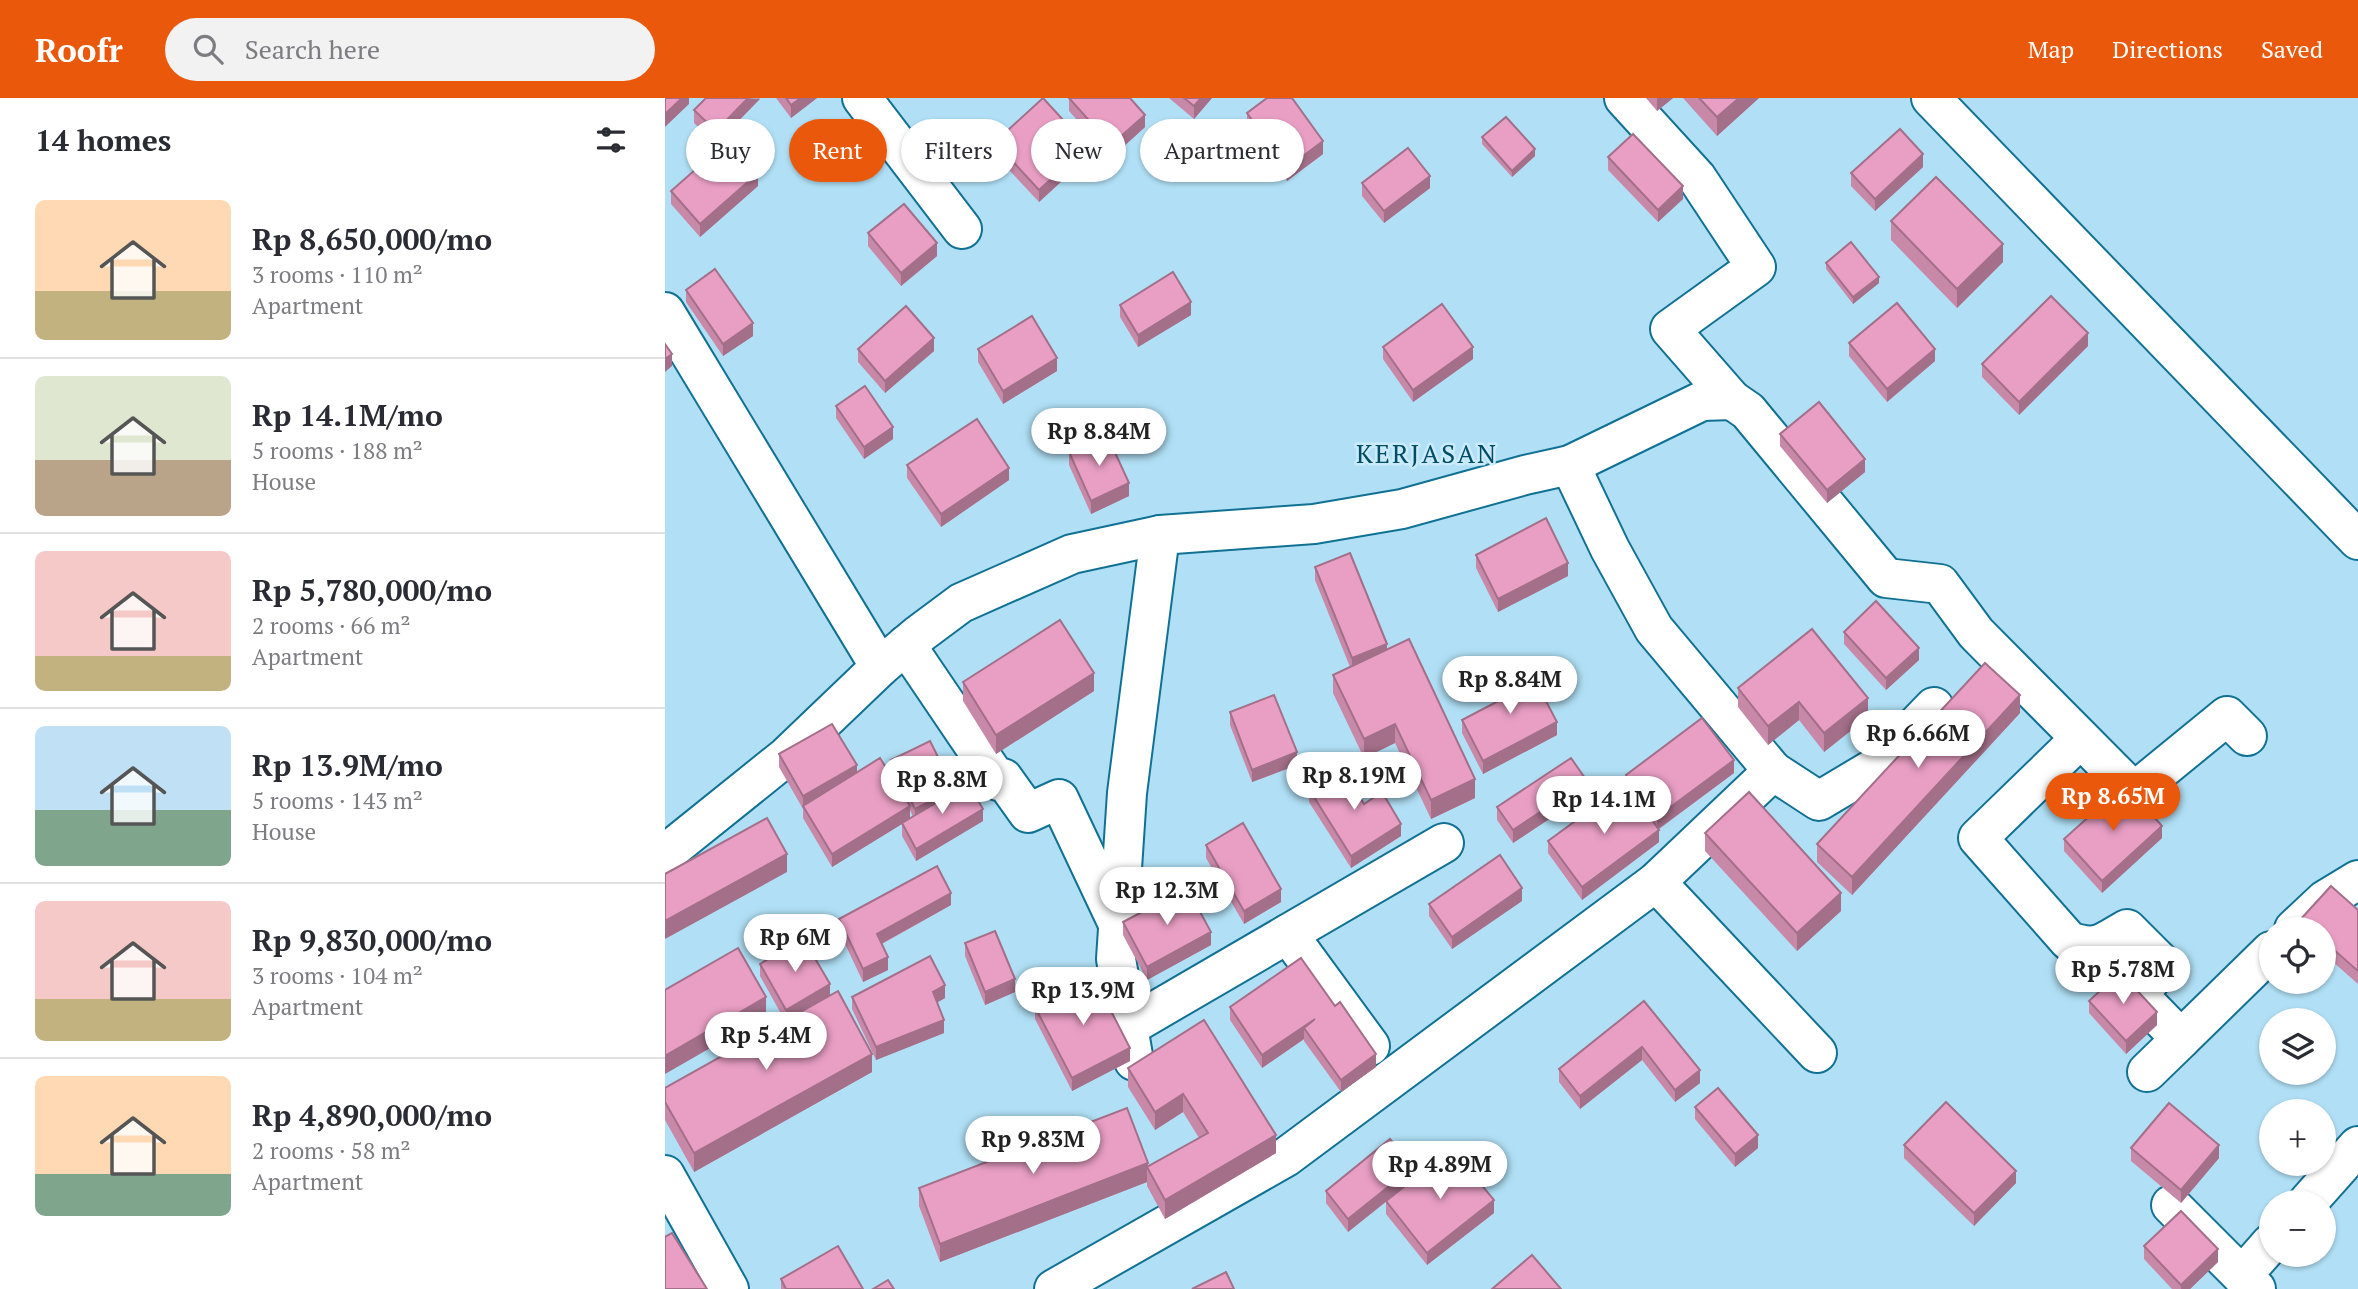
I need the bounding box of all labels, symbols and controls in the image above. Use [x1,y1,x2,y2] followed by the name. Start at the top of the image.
[165,18,655,81] search box
[35,28,123,71] text: Roofr
[189,30,227,68] icon: search
[245,32,380,66] text: Search here
[2028,33,2074,65] text: Map
[2112,33,2223,65] text: Directions
[2261,33,2323,65] text: Saved
[686,119,775,182] chip: Buy
[789,119,887,182] chip: Rent
[901,119,1017,182] chip: Filters
[1031,119,1126,182] chip: New
[1140,119,1304,182] chip: Apartment
[35,120,171,160] text: 14 homes
[592,121,630,159] icon: filters
[252,219,492,259] text: Rp 8,650,000/mo
[91,228,175,312] icon: home
[252,259,423,290] text: 3 rooms · 110 m²
[252,290,363,321] text: Apartment
[252,395,443,435] text: Rp 14.1M/mo
[91,404,175,488] icon: home
[1027,408,1171,468] pin: Rp 8.84M
[1047,415,1151,446] text: Rp 8.84M
[252,435,423,466] text: 5 rooms · 188 m²
[1356,436,1498,470] district label: KERJASAN
[252,466,316,497] text: House
[252,570,492,610] text: Rp 5,780,000/mo
[91,579,175,663] icon: home
[252,610,411,641] text: 2 rooms · 66 m²
[252,641,363,672] text: Apartment
[1438,656,1582,716] pin: Rp 8.84M
[1458,663,1562,694] text: Rp 8.84M
[1846,710,1990,770] pin: Rp 6.66M
[1866,717,1970,748] text: Rp 6.66M
[252,745,443,785] text: Rp 13.9M/mo
[1282,752,1426,812] pin: Rp 8.19M
[91,754,175,838] icon: home
[877,756,1007,816] pin: Rp 8.8M
[1302,759,1406,790] text: Rp 8.19M
[897,763,987,794] text: Rp 8.8M
[2041,774,2185,833] pin: Rp 8.65M
[1532,776,1676,836] pin: Rp 14.1M
[2061,780,2165,811] text: Rp 8.65M
[1552,783,1656,814] text: Rp 14.1M
[252,785,423,816] text: 5 rooms · 143 m²
[252,816,316,847] text: House
[1095,868,1239,927] pin: Rp 12.3M
[1115,874,1219,905] text: Rp 12.3M
[746,914,844,974] pin: Rp 6M
[2259,917,2336,1267] map controls
[2259,917,2336,994] button: locate
[252,920,492,960] text: Rp 9,830,000/mo
[760,921,830,952] text: Rp 6M
[91,929,175,1013] icon: home
[2051,946,2195,1006] pin: Rp 5.78M
[2071,953,2175,984] text: Rp 5.78M
[252,960,423,991] text: 3 rooms · 104 m²
[1011,968,1155,1027] pin: Rp 13.9M
[1031,974,1135,1005] text: Rp 13.9M
[252,991,363,1022] text: Apartment
[2259,1008,2336,1085] button: layers
[701,1012,831,1072] pin: Rp 5.4M
[721,1019,811,1050] text: Rp 5.4M
[252,1095,492,1135] text: Rp 4,890,000/mo
[2259,1099,2336,1176] button: +
[91,1104,175,1188] icon: home
[961,1116,1105,1176] pin: Rp 9.83M
[981,1123,1085,1154] text: Rp 9.83M
[252,1135,411,1166] text: 2 rooms · 58 m²
[1368,1142,1512,1201] pin: Rp 4.89M
[1388,1148,1492,1179] text: Rp 4.89M
[252,1166,363,1197] text: Apartment
[2259,1190,2336,1267] button: −

